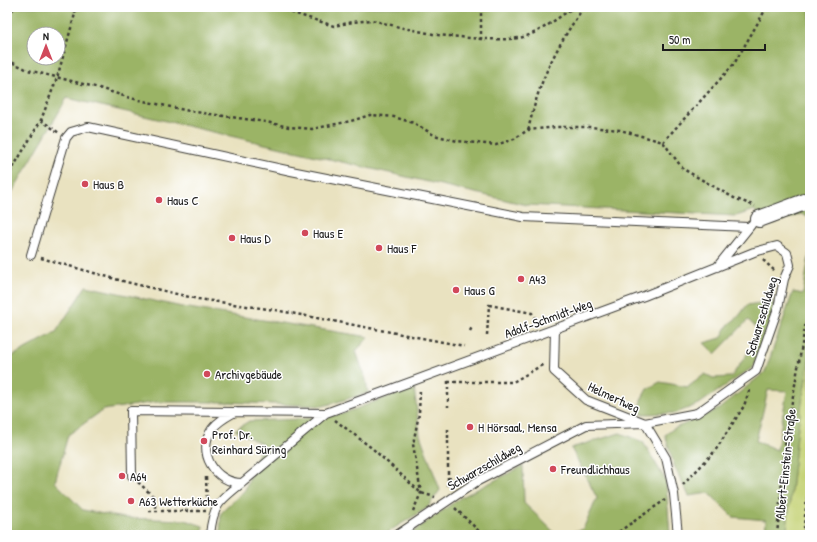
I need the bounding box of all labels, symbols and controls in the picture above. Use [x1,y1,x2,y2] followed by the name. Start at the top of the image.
[26,26,66,66] north arrow
[663,26,765,52] scale bar
[43,29,49,43] text: N
[669,31,690,48] text: 50 m
[93,175,124,193] place label: Haus B
[80,179,90,189] marker: Haus B
[167,191,199,209] place label: Haus C
[154,195,164,205] marker: Haus C
[313,224,343,242] place label: Haus E
[300,228,310,238] marker: Haus E
[240,229,271,247] place label: Haus D
[227,233,237,243] marker: Haus D
[387,239,417,257] place label: Haus F
[374,243,384,253] marker: Haus F
[529,270,546,288] place label: A43
[516,274,526,284] marker: A43
[740,274,782,358] street label: Schwarzschildweg
[464,281,495,299] place label: Haus G
[451,285,461,295] marker: Haus G
[502,294,595,342] street label: Adolf-Schmidt-Weg
[215,365,282,383] place label: Archivgebäude
[202,369,212,379] marker: Archivgebäude
[585,377,643,417] street label: Helmertweg
[770,408,800,520] street label: Albert-Einstein-Straße
[478,418,557,436] place label: H Hörsaal, Mensa
[465,422,475,432] marker: H Hörsaal, Mensa
[212,425,286,458] place label: Prof. Dr. Reinhard Süring
[199,436,209,446] marker: Prof. Dr. Reinhard Süring
[444,438,524,494] street label: Schwarzschildweg
[560,460,630,478] place label: Freundlichhaus
[548,464,558,474] marker: Freundlichhaus
[130,467,147,485] place label: A64
[117,471,127,481] marker: A64
[139,492,218,510] place label: A63 Wetterküche
[126,496,136,506] marker: A63 Wetterküche

